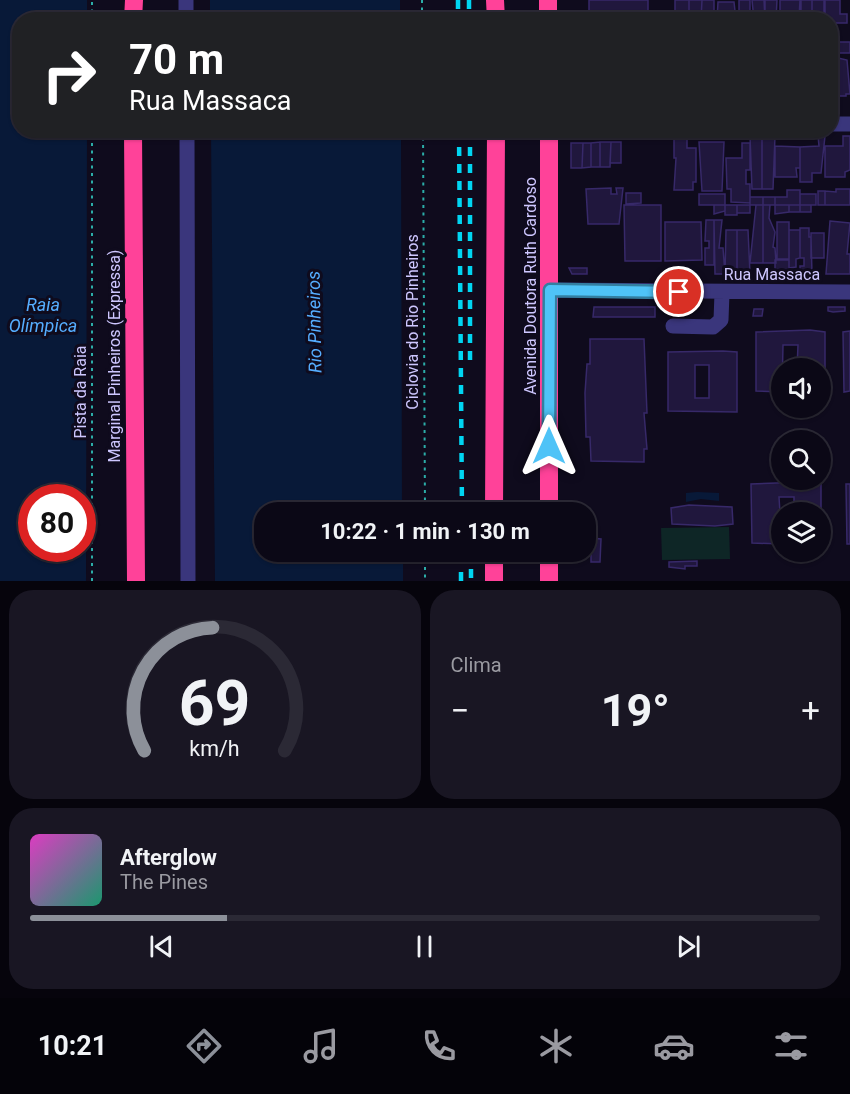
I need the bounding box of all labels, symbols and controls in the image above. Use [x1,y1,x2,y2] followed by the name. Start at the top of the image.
[129,35,224,84] text: 70 m
[30,36,108,114] icon: right
[129,85,292,117] text: Rua Massaca
[521,177,540,395] street label: Avenida Doutora Ruth Cardoso
[403,234,422,410] street label: Ciclovia do Rio Pinheiros
[105,250,124,462] street label: Marginal Pinheiros (Expressa)
[724,265,820,284] street label: Rua Massaca
[653,266,704,317] pin
[303,271,325,373] water label: Rio Pinheiros
[662,275,695,308] icon: arrive
[9,294,77,336] water label: Raia Olímpica
[71,346,90,439] street label: Pista da Raia
[771,358,831,562] map controls
[771,358,831,418] button: sound
[517,414,581,478] position arrow
[771,430,831,490] button: search
[18,484,96,562] speed limit sign: 80
[771,502,831,562] button: layers
[320,519,530,544] text: 10:22 · 1 min · 130 m
[451,653,502,677] text: Clima
[179,667,251,740] text: 69
[601,684,670,737] text: 19°
[451,691,469,730] text: −
[801,691,820,730] text: +
[190,737,240,762] text: km/h
[120,845,217,870] text: Afterglow
[120,870,208,894] text: The Pines
[145,930,178,963] icon: previous
[408,930,441,963] icon: pause
[672,930,705,963] icon: next
[183,1025,225,1067] icon: directions
[300,1025,342,1067] icon: music
[418,1025,460,1067] icon: phone
[535,1025,577,1067] icon: climate
[653,1025,695,1067] icon: car
[770,1025,812,1067] icon: filters
[38,1030,107,1062] text: 10:21

